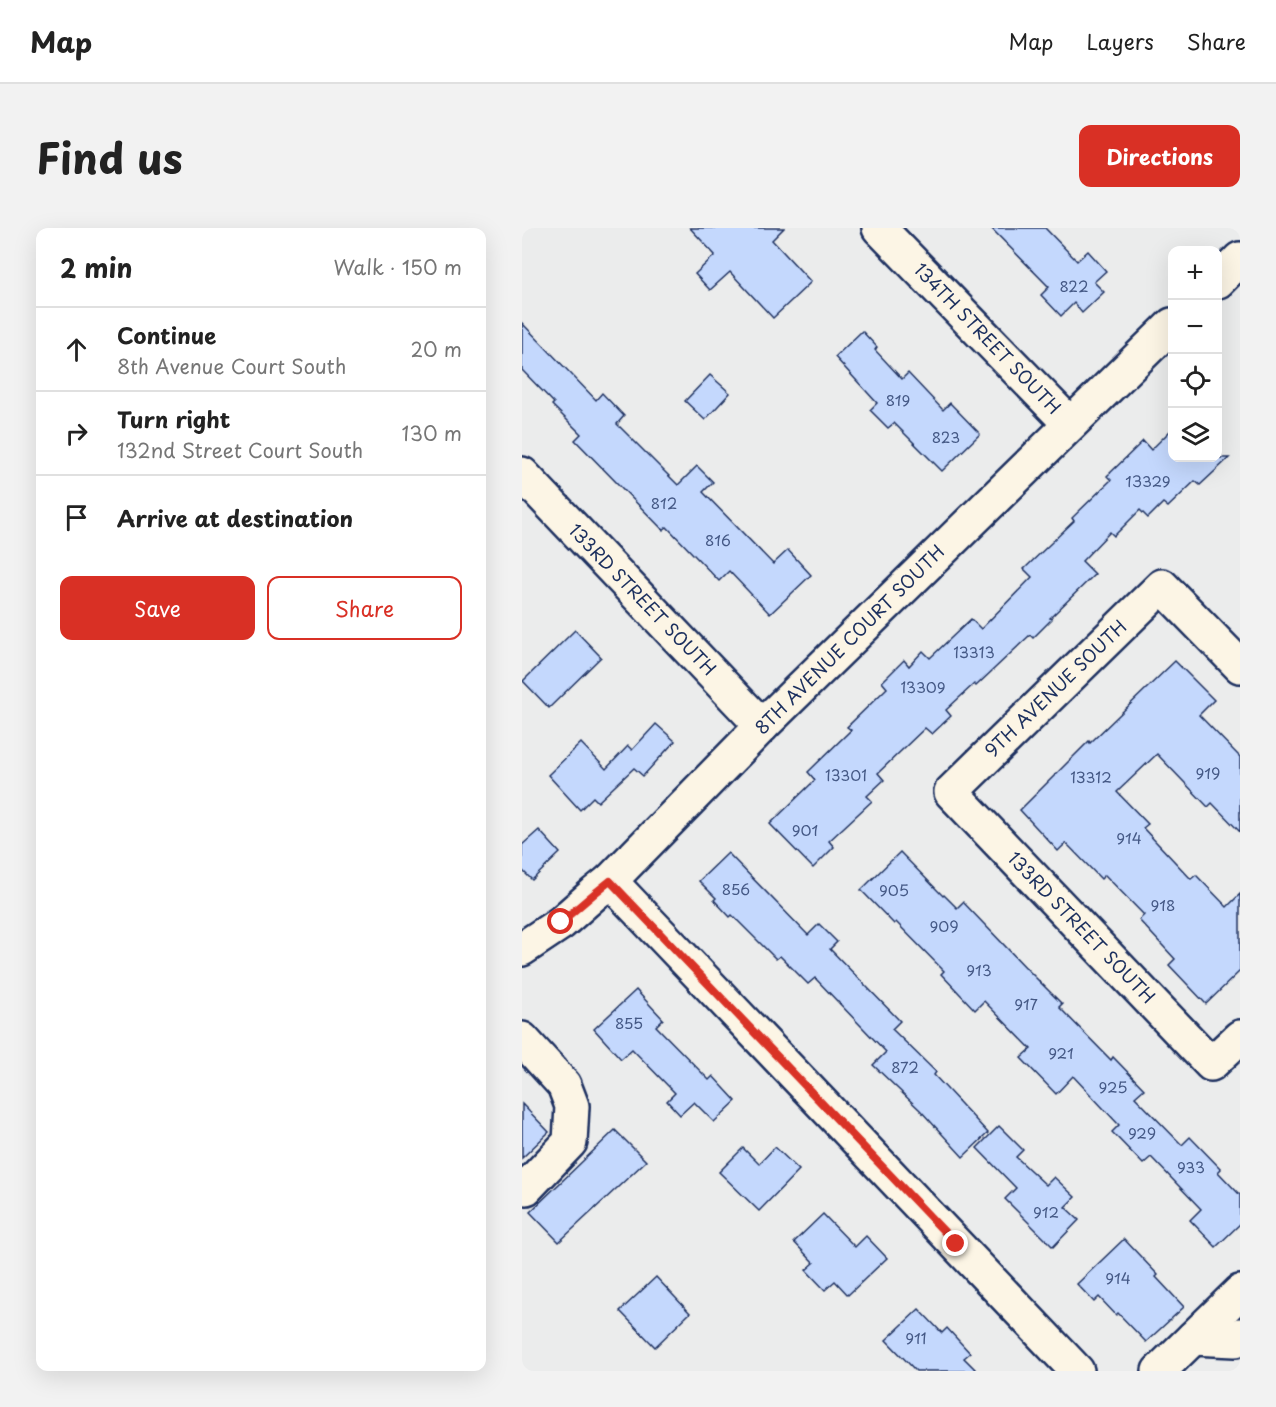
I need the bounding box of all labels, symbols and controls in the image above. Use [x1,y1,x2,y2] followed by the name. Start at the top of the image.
[30,20,92,63] text: Map
[1009,25,1053,57] text: Map
[1086,25,1154,57] text: Layers
[1187,25,1246,57] text: Share
[36,125,183,188] text: Find us
[1079,125,1240,187] button: Directions
[1168,246,1222,462] map controls
[1168,246,1222,300] button: +
[60,248,133,287] text: 2 min
[333,252,462,282] text: Walk · 150 m
[908,256,1068,420] street label: 134TH STREET SOUTH
[1059,274,1089,297] house number: 822
[1168,300,1222,354] button: −
[117,318,216,351] text: Continue
[60,333,93,366] icon: ahead
[410,334,462,364] text: 20 m
[117,351,346,381] text: 8th Avenue Court South
[1168,354,1222,408] button: locate
[886,388,910,411] house number: 819
[117,402,230,435] text: Turn right
[1168,408,1222,462] button: layers
[60,417,93,450] icon: right
[402,418,462,448] text: 130 m
[932,425,960,448] house number: 823
[117,435,363,465] text: 132nd Street Court South
[1125,469,1171,492] house number: 13329
[651,491,677,514] house number: 812
[60,501,93,534] icon: arrive
[117,501,353,534] text: Arrive at destination
[563,517,723,681] street label: 133RD STREET SOUTH
[705,528,731,551] house number: 816
[748,538,950,740] street label: 8TH AVENUE COURT SOUTH
[60,576,255,640] button: Save
[267,576,462,640] button: Share
[978,613,1132,763] street label: 9TH AVENUE SOUTH
[953,640,995,663] house number: 13313
[900,675,946,698] house number: 13309
[1196,761,1220,784] house number: 919
[825,763,867,786] house number: 13301
[1070,765,1112,788] house number: 13312
[792,818,818,841] house number: 901
[1116,826,1142,849] house number: 914
[1002,845,1162,1009] street label: 133RD STREET SOUTH
[722,877,750,900] house number: 856
[879,878,909,901] house number: 905
[1151,893,1175,916] house number: 918
[547,908,573,934] route start
[929,914,959,937] house number: 909
[966,958,992,981] house number: 913
[1014,992,1038,1015] house number: 917
[615,1011,643,1034] house number: 855
[1048,1041,1074,1064] house number: 921
[891,1055,919,1078] house number: 872
[1099,1075,1127,1098] house number: 925
[1128,1121,1156,1144] house number: 929
[1177,1155,1205,1178] house number: 933
[1033,1200,1059,1223] house number: 912
[942,1230,968,1256] route end
[1105,1266,1131,1289] house number: 914
[905,1326,927,1349] house number: 911

